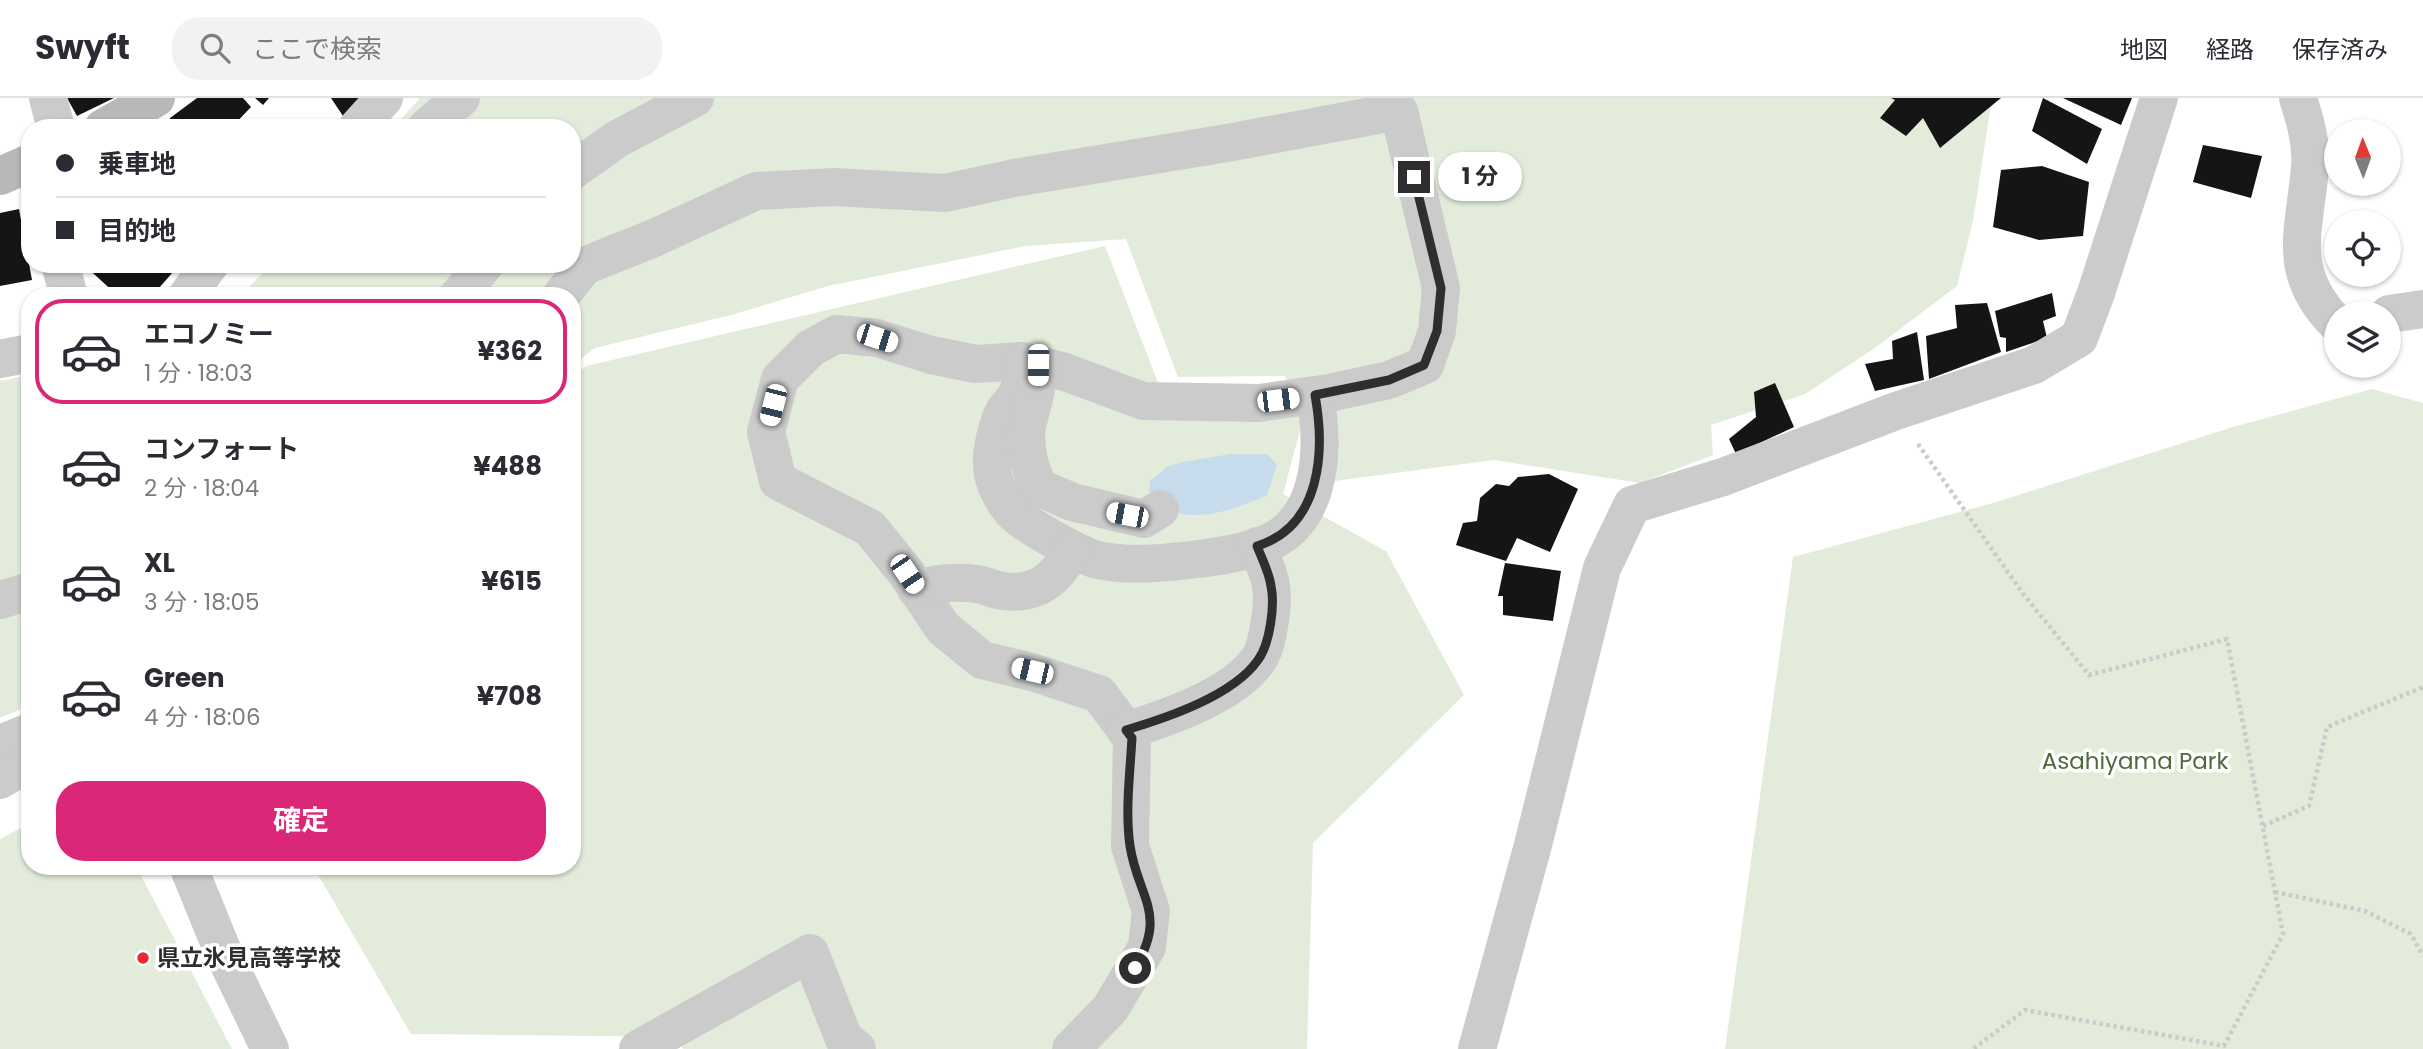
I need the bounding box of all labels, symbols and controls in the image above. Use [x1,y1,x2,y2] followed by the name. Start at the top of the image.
[172,17,662,80] search box
[35,24,130,71] text: Swyft
[196,29,234,67] icon: search
[252,31,382,67] text: ここで検索
[2120,33,2168,66] text: 地図
[2206,33,2254,66] text: 経路
[2292,33,2388,66] text: 保存済み
[2324,119,2401,196] north arrow
[2324,119,2401,378] map controls
[98,146,176,182] text: 乗車地
[1438,153,1522,202] callout: 1 分
[1462,160,1498,192] text: 1 分
[1398,161,1430,193] route end
[2324,210,2401,287] button: locate
[98,213,176,249] text: 目的地
[2324,301,2401,378] button: layers
[144,316,274,352] text: エコノミー
[60,320,123,383] icon: car
[854,322,901,354] car
[477,333,542,369] text: ¥362
[1028,344,1049,386] car
[144,357,252,389] text: 1 分 · 18:03
[758,382,789,428] car
[1256,387,1301,413] car
[144,431,299,467] text: コンフォート
[60,435,123,498] icon: car
[473,448,542,484] text: ¥488
[144,472,259,504] text: 2 分 · 18:04
[1105,501,1150,529] car
[144,545,175,581] text: XL
[60,550,123,613] icon: car
[887,551,928,597] car
[481,563,542,599] text: ¥615
[144,586,260,618] text: 3 分 · 18:05
[1010,656,1055,686] car
[144,660,225,696] text: Green
[60,665,123,728] icon: car
[477,678,542,714] text: ¥708
[144,701,261,733] text: 4 分 · 18:06
[2042,745,2228,777] park label: Asahiyama Park
[56,781,546,861] button: 確定
[157,942,341,974] place label: 県立氷見高等学校
[135,950,151,966] marker: 県立氷見高等学校
[1119,952,1151,984] route start

